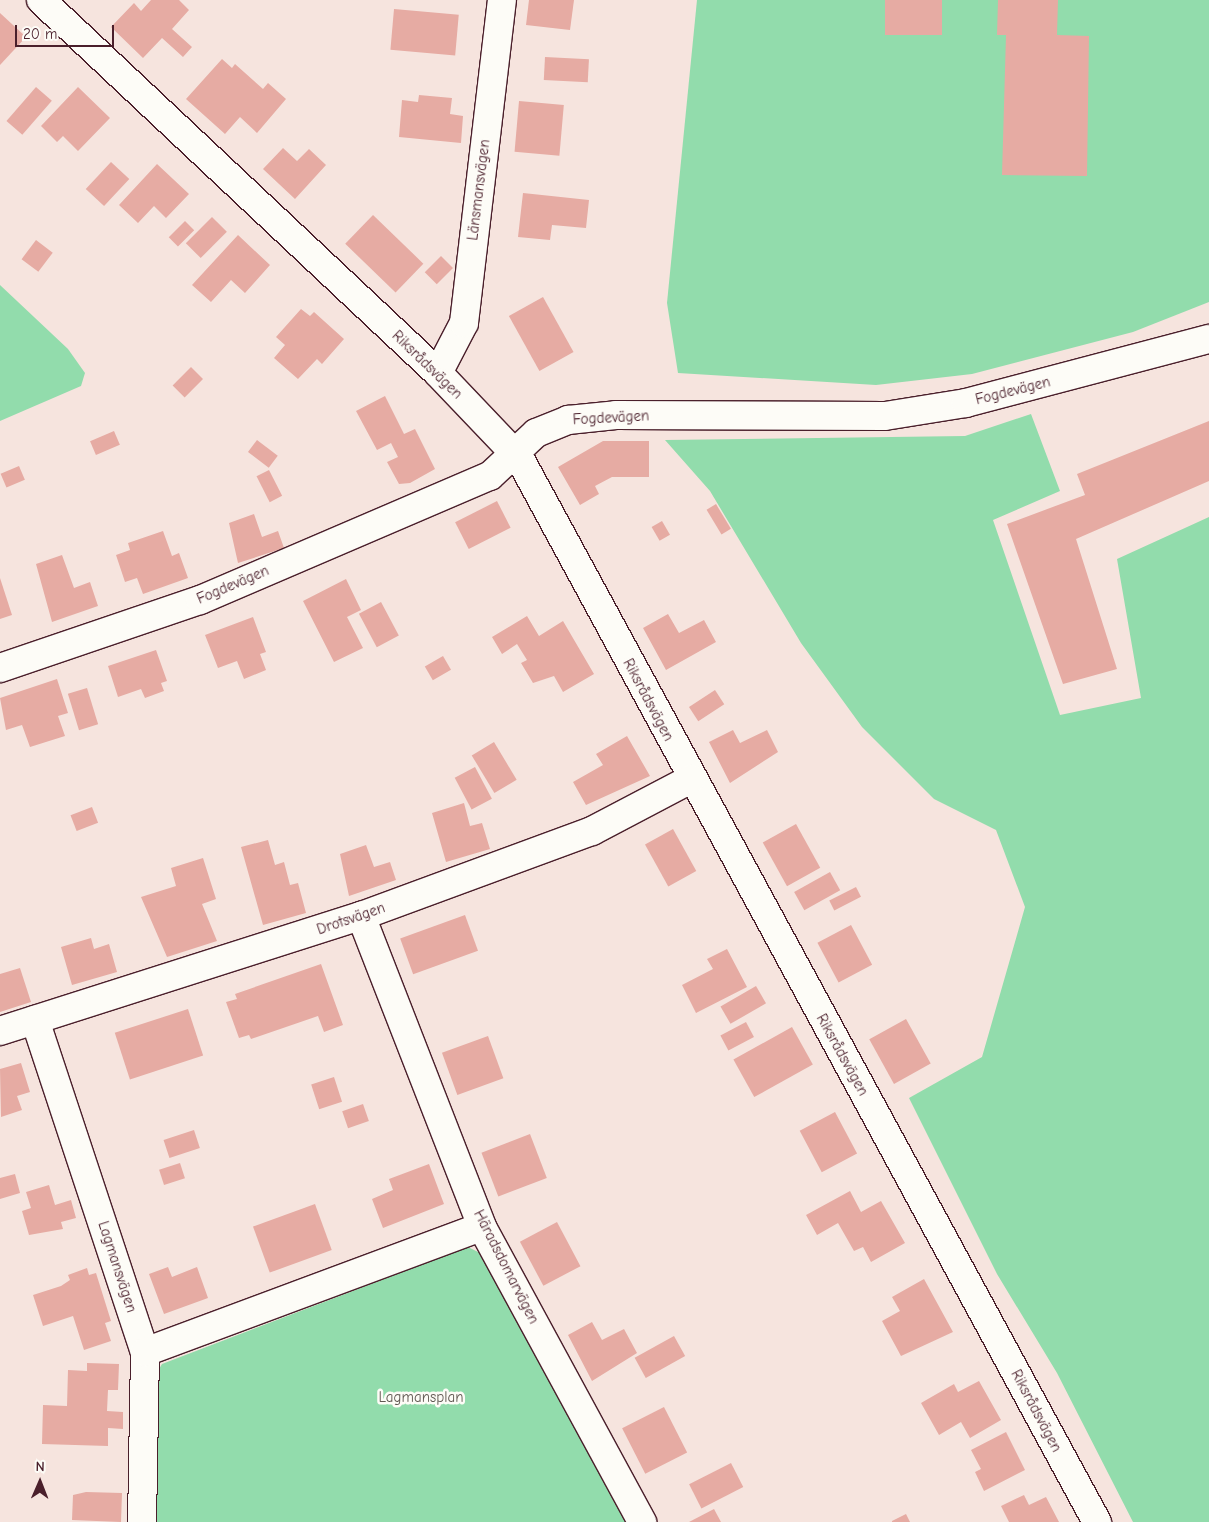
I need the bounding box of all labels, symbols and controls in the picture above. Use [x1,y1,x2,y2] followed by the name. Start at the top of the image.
[18,15,116,47] scale bar
[23,25,57,43] text: 20 m
[464,138,494,242] street label: Länsmansvägen
[388,327,466,403] street label: Riksrådsvägen
[974,373,1052,409] street label: Fogdevägen
[572,407,650,429] street label: Fogdevägen
[194,562,272,608] street label: Fogdevägen
[619,656,677,744] street label: Riksrådsvägen
[315,899,387,939] street label: Drotsvägen
[812,1011,872,1099] street label: Riksrådsvägen
[469,1207,543,1327] street label: Häradsdomarvägen
[94,1219,140,1315] street label: Lagmansvägen
[1007,1367,1065,1455] street label: Riksrådsvägen
[379,1389,463,1407] park label: Lagmansplan
[15,1457,65,1507] north arrow
[36,1458,45,1475] text: N

